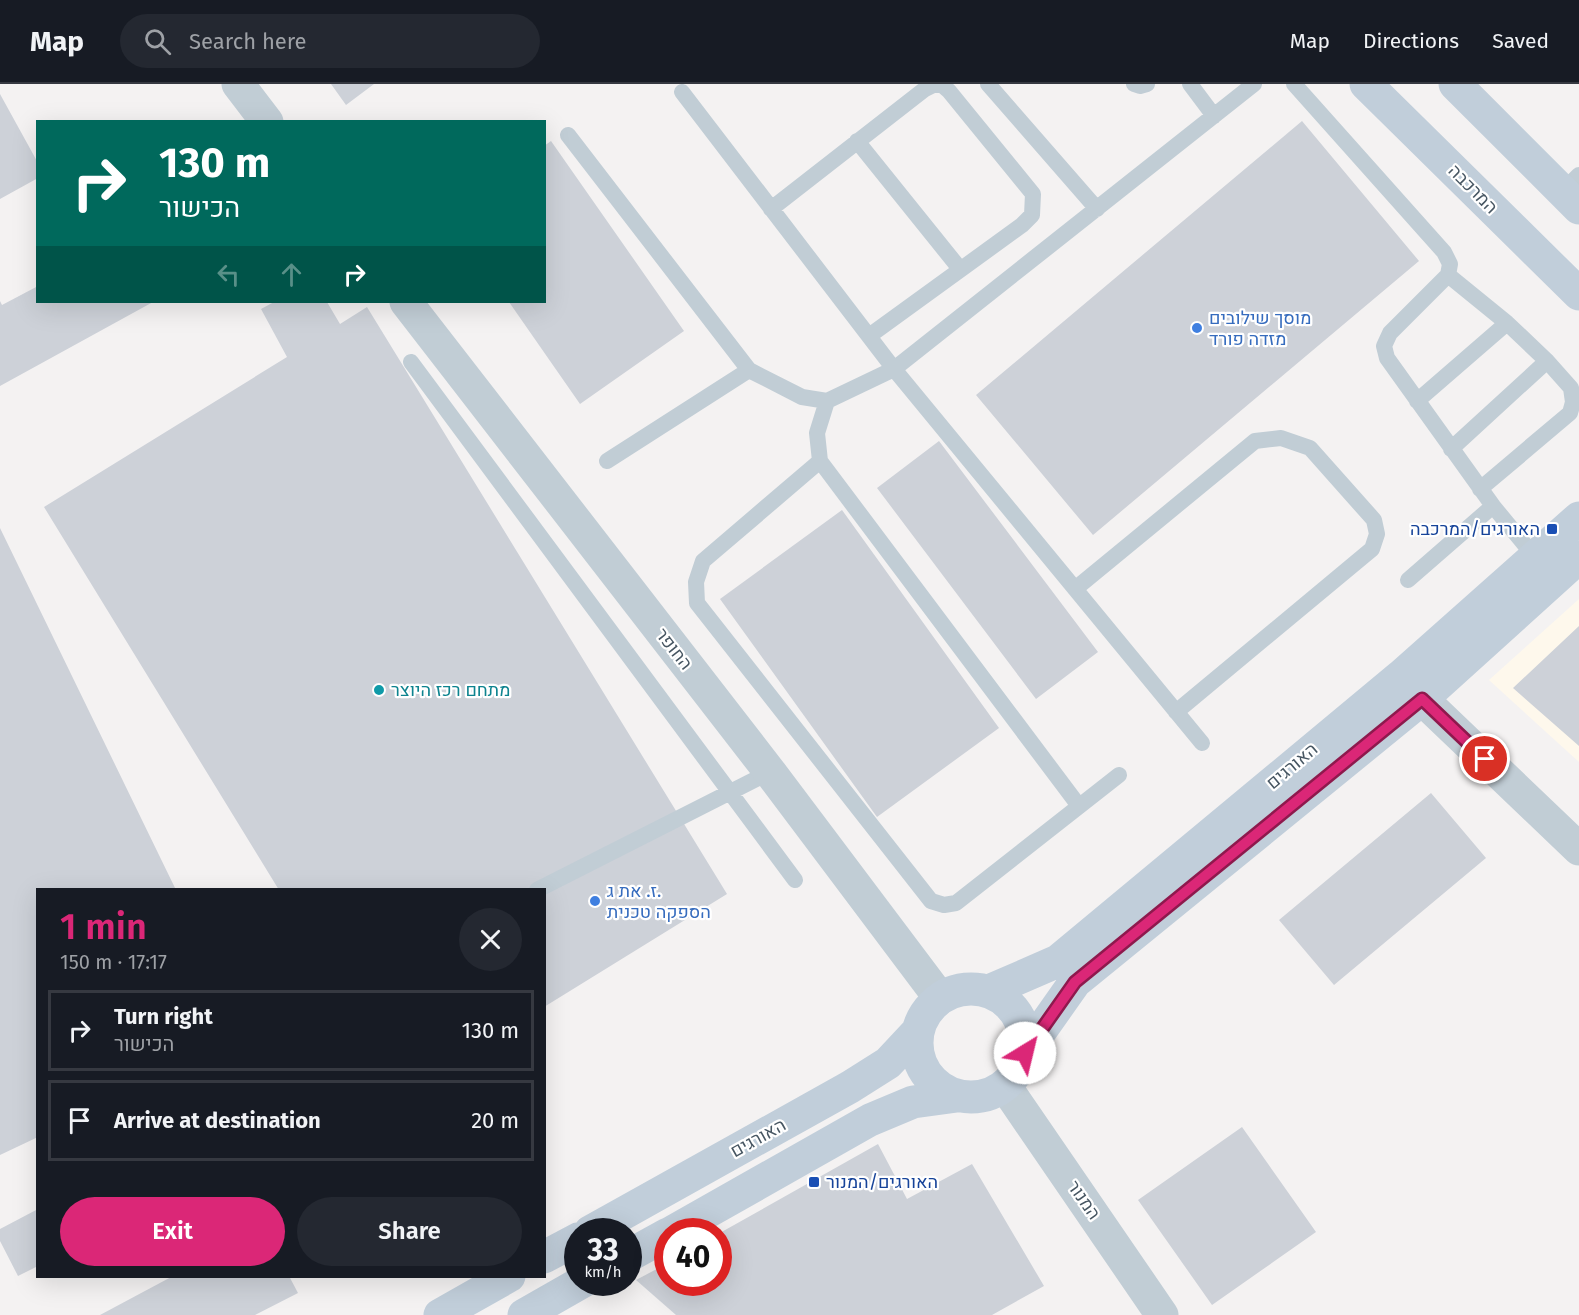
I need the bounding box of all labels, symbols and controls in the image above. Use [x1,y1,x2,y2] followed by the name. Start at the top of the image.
[120,14,540,68] search box
[30,25,84,58] text: Map
[141,25,174,58] icon: search
[189,28,307,55] text: Search here
[1290,28,1330,54] text: Map
[1363,28,1459,54] text: Directions
[1492,28,1549,54] text: Saved
[159,138,270,188] text: 130 m
[60,144,138,222] icon: right
[1444,160,1502,218] street label: המרכבה
[159,192,240,224] text: הכישור
[212,258,245,291] icon: left
[275,258,308,291] icon: ahead
[338,258,371,291] icon: right
[1209,307,1312,350] place label: מוסך שילובים מזדה פורד
[1190,321,1204,335] marker: מוסך שילובים מזדה פורד
[1410,518,1540,540] place label: האורגים/המרכבה
[1545,522,1559,536] marker: האורגים/המרכבה
[651,624,697,674] street label: החופר
[391,679,510,701] place label: מתחם רכז היוצר
[372,683,386,697] marker: מתחם רכז היוצר
[1459,733,1510,784] pin
[1262,738,1322,794] street label: האורגים
[1468,742,1501,775] icon: arrive
[607,880,711,923] place label: ז. את ג. הספקה טכנית
[588,894,602,908] marker: ז. את ג. הספקה טכנית
[60,905,147,949] text: 1 min
[459,908,522,971] button: close
[60,950,167,974] text: 150 m · 17:17
[114,1003,213,1030] text: Turn right
[63,1014,96,1047] icon: right
[462,1017,519,1044] text: 130 m
[993,1021,1057,1085] position arrow
[114,1032,174,1056] text: הכישור
[63,1104,96,1137] icon: arrive
[114,1107,321,1134] text: Arrive at destination
[471,1107,519,1134] text: 20 m
[726,1114,790,1162] street label: האורגים
[826,1171,938,1193] place label: האורגים/המנור
[807,1175,821,1189] marker: האורגים/המנור
[1063,1176,1105,1224] street label: המנור
[60,1197,285,1266] button: Exit
[297,1197,522,1266] button: Share
[654,1218,732,1296] speed limit sign: 40
[587,1232,619,1268] text: 33
[584,1263,622,1281] text: km/h

